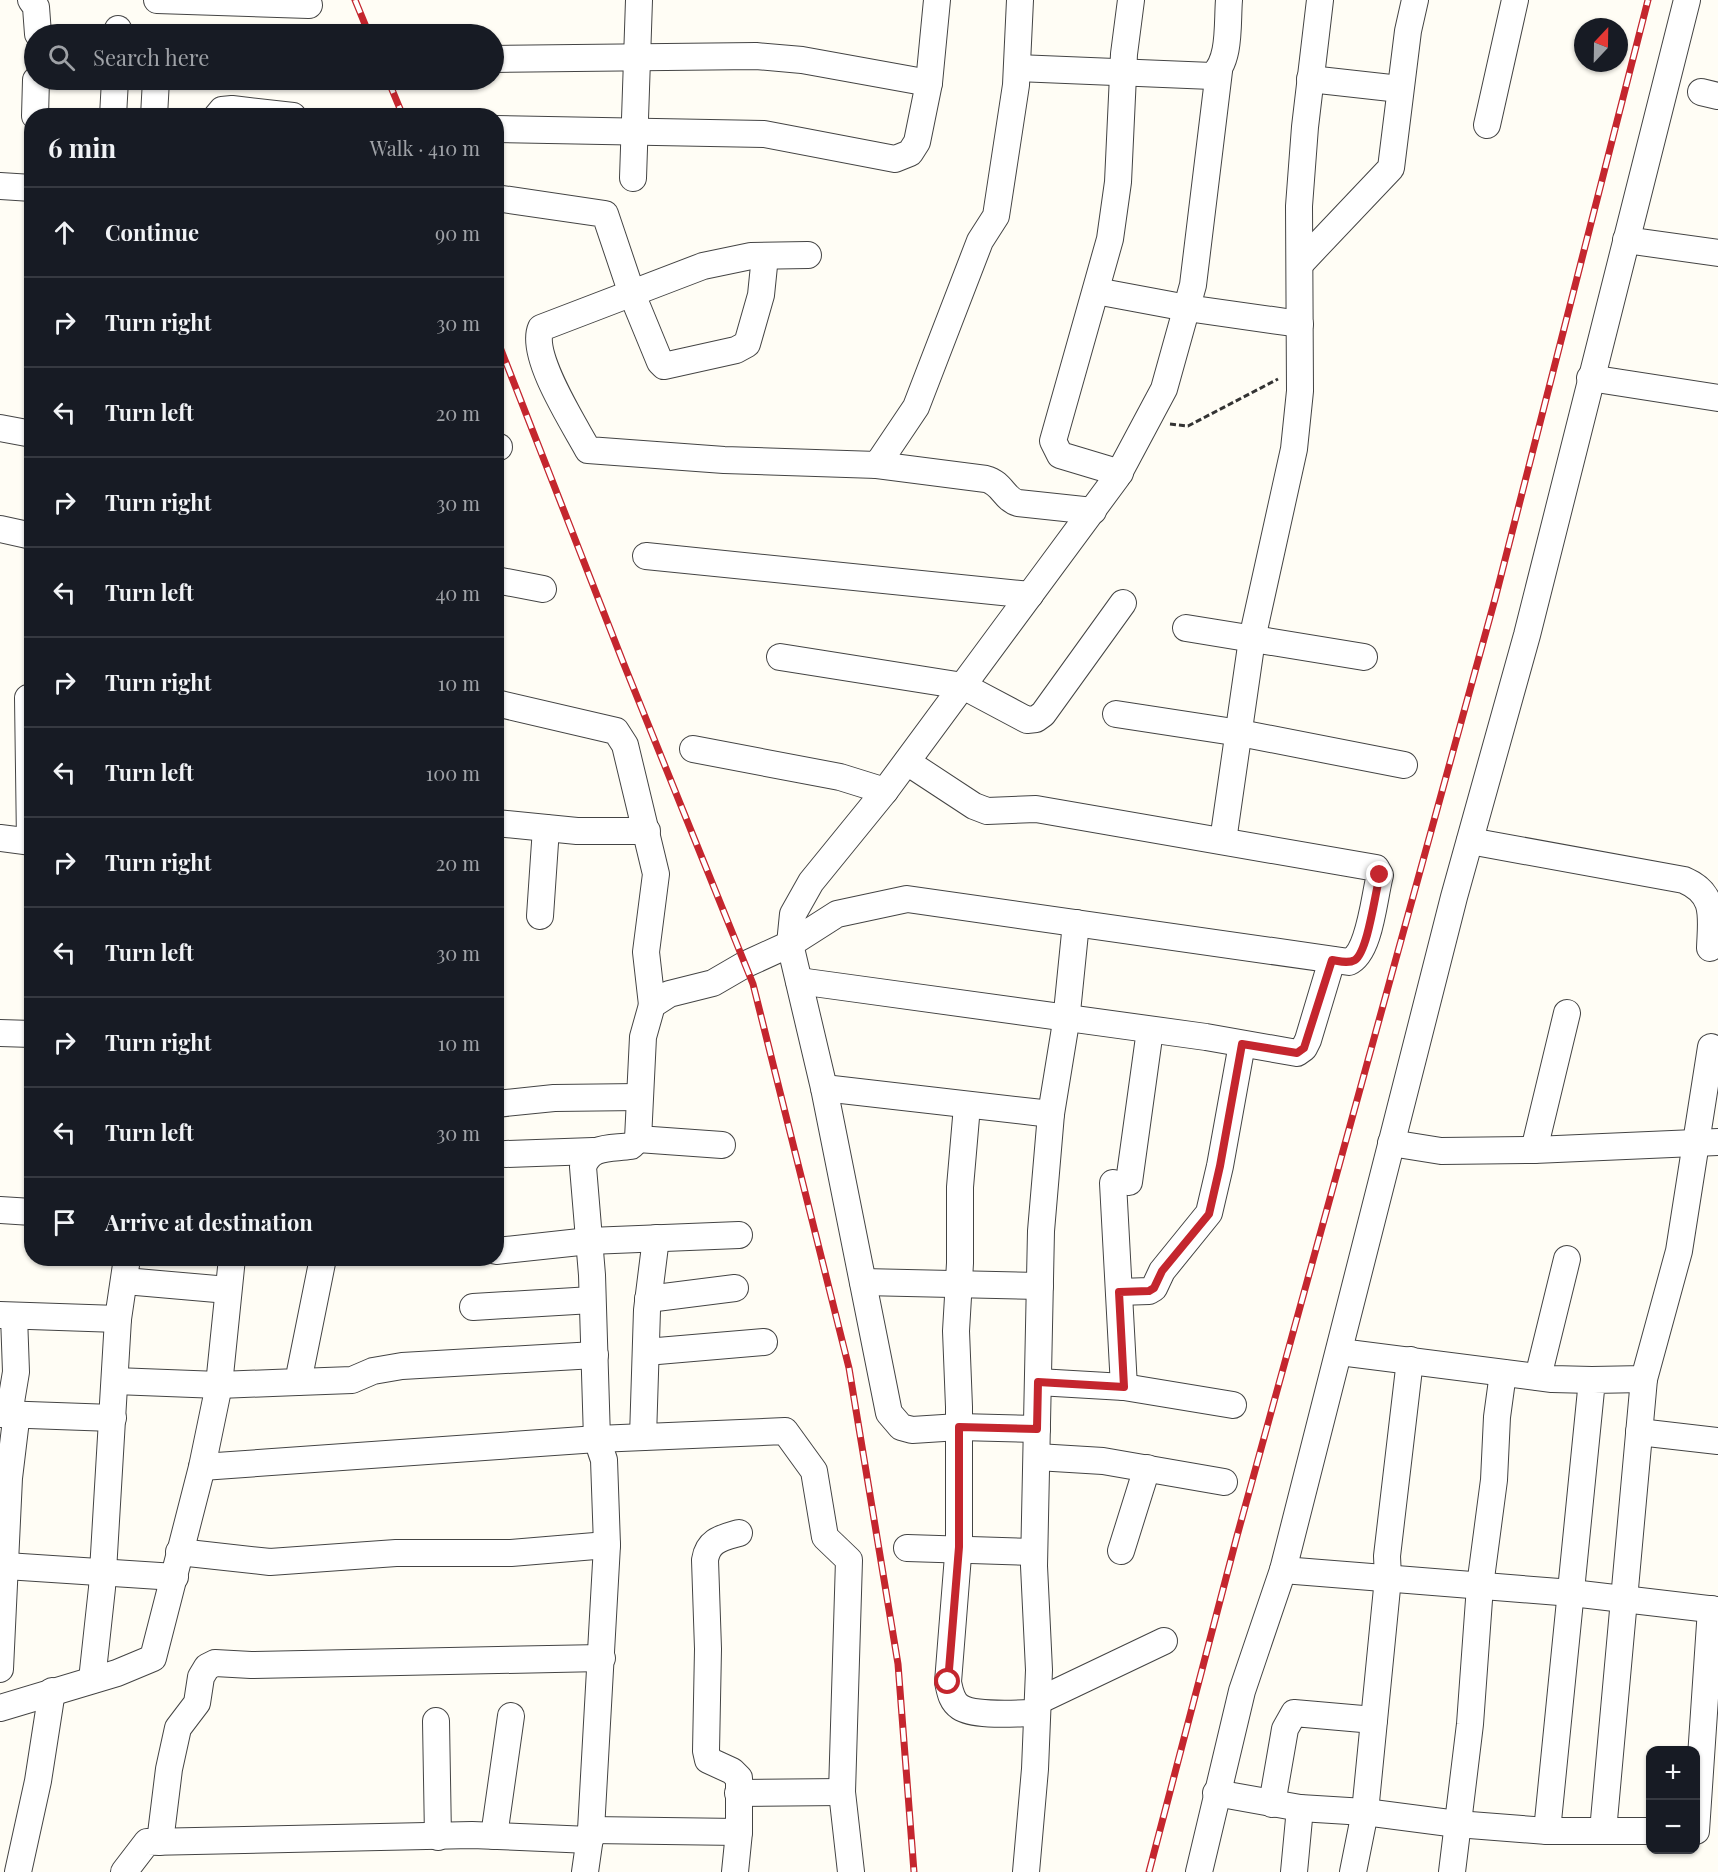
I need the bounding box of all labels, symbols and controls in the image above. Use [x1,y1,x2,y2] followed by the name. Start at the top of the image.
[1574,18,1628,72] north arrow
[24,24,504,90] search box
[45,41,78,74] icon: search
[93,42,209,72] text: Search here
[48,130,116,165] text: 6 min
[370,134,480,161] text: Walk · 410 m
[48,216,81,249] icon: ahead
[105,217,199,247] text: Continue
[435,219,480,246] text: 90 m
[48,306,81,339] icon: right
[105,307,211,337] text: Turn right
[436,309,480,336] text: 30 m
[48,396,81,429] icon: left
[105,397,194,427] text: Turn left
[436,399,480,426] text: 20 m
[48,486,81,519] icon: right
[105,487,211,517] text: Turn right
[436,489,480,516] text: 30 m
[48,576,81,609] icon: left
[105,577,194,607] text: Turn left
[435,579,480,606] text: 40 m
[48,666,81,699] icon: right
[105,667,211,697] text: Turn right
[438,669,480,696] text: 10 m
[48,756,81,789] icon: left
[105,757,194,787] text: Turn left
[426,759,480,786] text: 100 m
[48,846,81,879] icon: right
[105,847,211,877] text: Turn right
[436,849,480,876] text: 20 m
[1366,861,1392,887] route end
[48,936,81,969] icon: left
[105,937,194,967] text: Turn left
[436,939,480,966] text: 30 m
[48,1026,81,1059] icon: right
[105,1027,211,1057] text: Turn right
[438,1029,480,1056] text: 10 m
[48,1116,81,1149] icon: left
[105,1117,194,1147] text: Turn left
[436,1119,480,1146] text: 30 m
[48,1206,81,1239] icon: arrive
[105,1207,313,1237] text: Arrive at destination
[934,1668,960,1694] route start
[1646,1746,1700,1854] map controls
[1646,1746,1700,1800] button: +
[1646,1800,1700,1854] button: −

